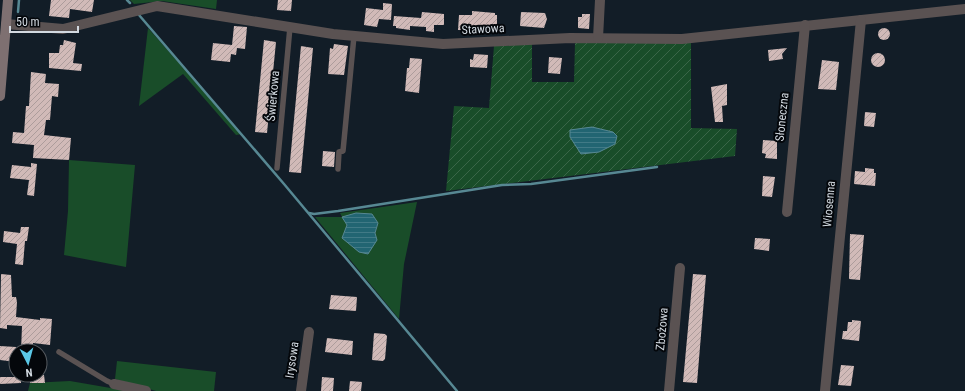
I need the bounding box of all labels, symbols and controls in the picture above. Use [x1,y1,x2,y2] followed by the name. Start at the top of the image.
[10,8,78,34] scale bar
[16,15,40,29] text: 50 m
[461,21,505,37] street label: Stawowa
[263,70,282,122] street label: Świerkowa
[772,92,792,142] street label: Słoneczna
[820,180,838,228] street label: Wiosenna
[653,307,671,351] street label: Zbożowa
[283,341,302,379] street label: Irysowa
[8,343,48,383] north arrow
[25,366,33,379] text: N

